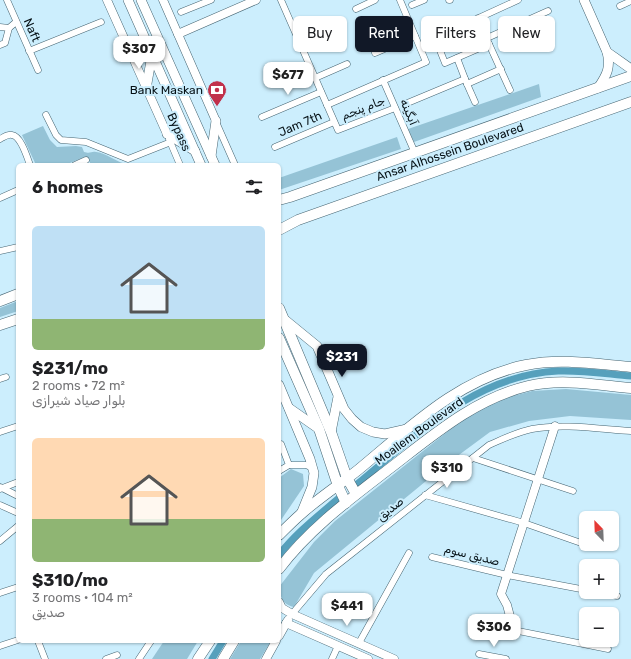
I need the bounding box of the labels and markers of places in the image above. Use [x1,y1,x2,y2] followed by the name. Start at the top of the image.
[115,36,163,70] pin: $307
[264,62,312,96] pin: $677
[206,79,228,107] bank icon: Bank Maskan
[130,83,203,97] place label: Bank Maskan
[318,344,366,378] pin: $231
[423,455,471,489] pin: $310
[323,593,371,627] pin: $441
[470,614,518,648] pin: $306

